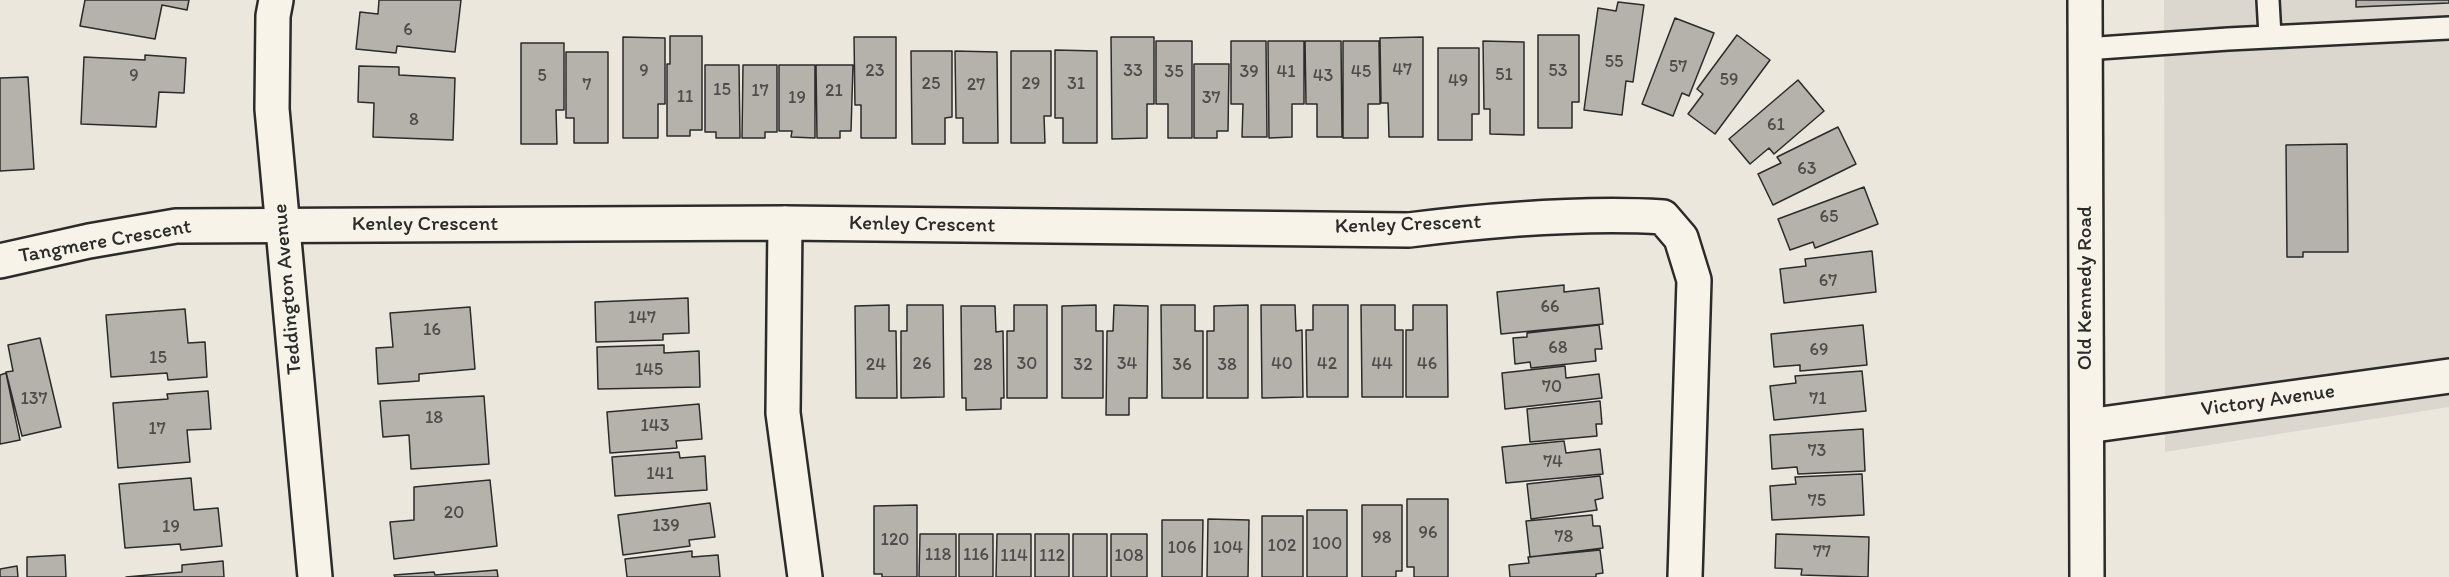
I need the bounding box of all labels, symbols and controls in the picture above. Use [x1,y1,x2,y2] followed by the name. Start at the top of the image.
[403,19,413,41] house number: 6
[1605,51,1623,73] house number: 55
[1669,56,1687,78] house number: 57
[1392,59,1412,81] house number: 47
[639,60,649,82] house number: 9
[865,60,885,82] house number: 23
[1123,60,1143,82] house number: 33
[1548,60,1568,82] house number: 53
[1164,61,1184,83] house number: 35
[1239,61,1259,83] house number: 39
[1276,61,1296,83] house number: 41
[1351,61,1371,83] house number: 45
[1495,64,1513,86] house number: 51
[129,65,139,87] house number: 9
[537,65,547,87] house number: 5
[1313,65,1333,87] house number: 43
[1720,69,1738,91] house number: 59
[1448,70,1468,92] house number: 49
[922,73,940,95] house number: 25
[1022,73,1040,95] house number: 29
[1067,73,1085,95] house number: 31
[583,74,591,96] house number: 7
[967,74,985,96] house number: 27
[713,79,731,101] house number: 15
[751,80,769,102] house number: 17
[825,80,843,102] house number: 21
[677,86,693,108] house number: 11
[788,87,806,109] house number: 19
[1202,87,1220,109] house number: 37
[409,109,419,131] house number: 8
[1767,114,1785,136] house number: 61
[1797,158,1817,180] house number: 63
[268,203,308,375] street label: Teddington Avenue
[1820,206,1838,228] house number: 65
[2073,206,2099,370] street label: Old Kennedy Road
[1334,210,1482,240] street label: Kenley Crescent
[849,211,995,239] street label: Kenley Crescent
[352,212,498,238] street label: Kenley Crescent
[17,214,193,270] street label: Tangmere Crescent
[1819,270,1837,292] house number: 67
[1540,296,1560,318] house number: 66
[628,307,656,329] house number: 147
[423,319,441,341] house number: 16
[1548,337,1568,359] house number: 68
[1810,339,1828,361] house number: 69
[149,347,167,369] house number: 15
[913,353,931,375] house number: 26
[1017,353,1037,375] house number: 30
[1117,353,1137,375] house number: 34
[1271,353,1293,375] house number: 40
[1317,353,1337,375] house number: 42
[1371,353,1393,375] house number: 44
[1417,353,1437,375] house number: 46
[866,354,886,376] house number: 24
[973,354,993,376] house number: 28
[1073,354,1093,376] house number: 32
[1172,354,1192,376] house number: 36
[1217,354,1237,376] house number: 38
[635,359,663,381] house number: 145
[1542,376,1562,398] house number: 70
[2200,379,2336,423] street label: Victory Avenue
[20,388,48,410] house number: 137
[1809,388,1827,410] house number: 71
[425,407,443,429] house number: 18
[641,415,669,437] house number: 143
[148,418,166,440] house number: 17
[1808,440,1826,462] house number: 73
[1543,451,1563,473] house number: 74
[646,463,674,485] house number: 141
[1808,490,1826,512] house number: 75
[444,502,464,524] house number: 20
[652,515,680,537] house number: 139
[162,516,180,538] house number: 19
[1419,522,1437,544] house number: 96
[1555,526,1573,548] house number: 78
[1372,527,1392,549] house number: 98
[881,529,909,551] house number: 120
[1312,533,1342,555] house number: 100
[1268,535,1296,557] house number: 102
[1168,537,1196,559] house number: 106
[1213,537,1243,559] house number: 104
[1813,541,1831,563] house number: 77
[925,544,951,566] house number: 118
[963,544,989,566] house number: 116
[1000,545,1028,567] house number: 114
[1039,545,1065,567] house number: 112
[1114,545,1144,567] house number: 108

